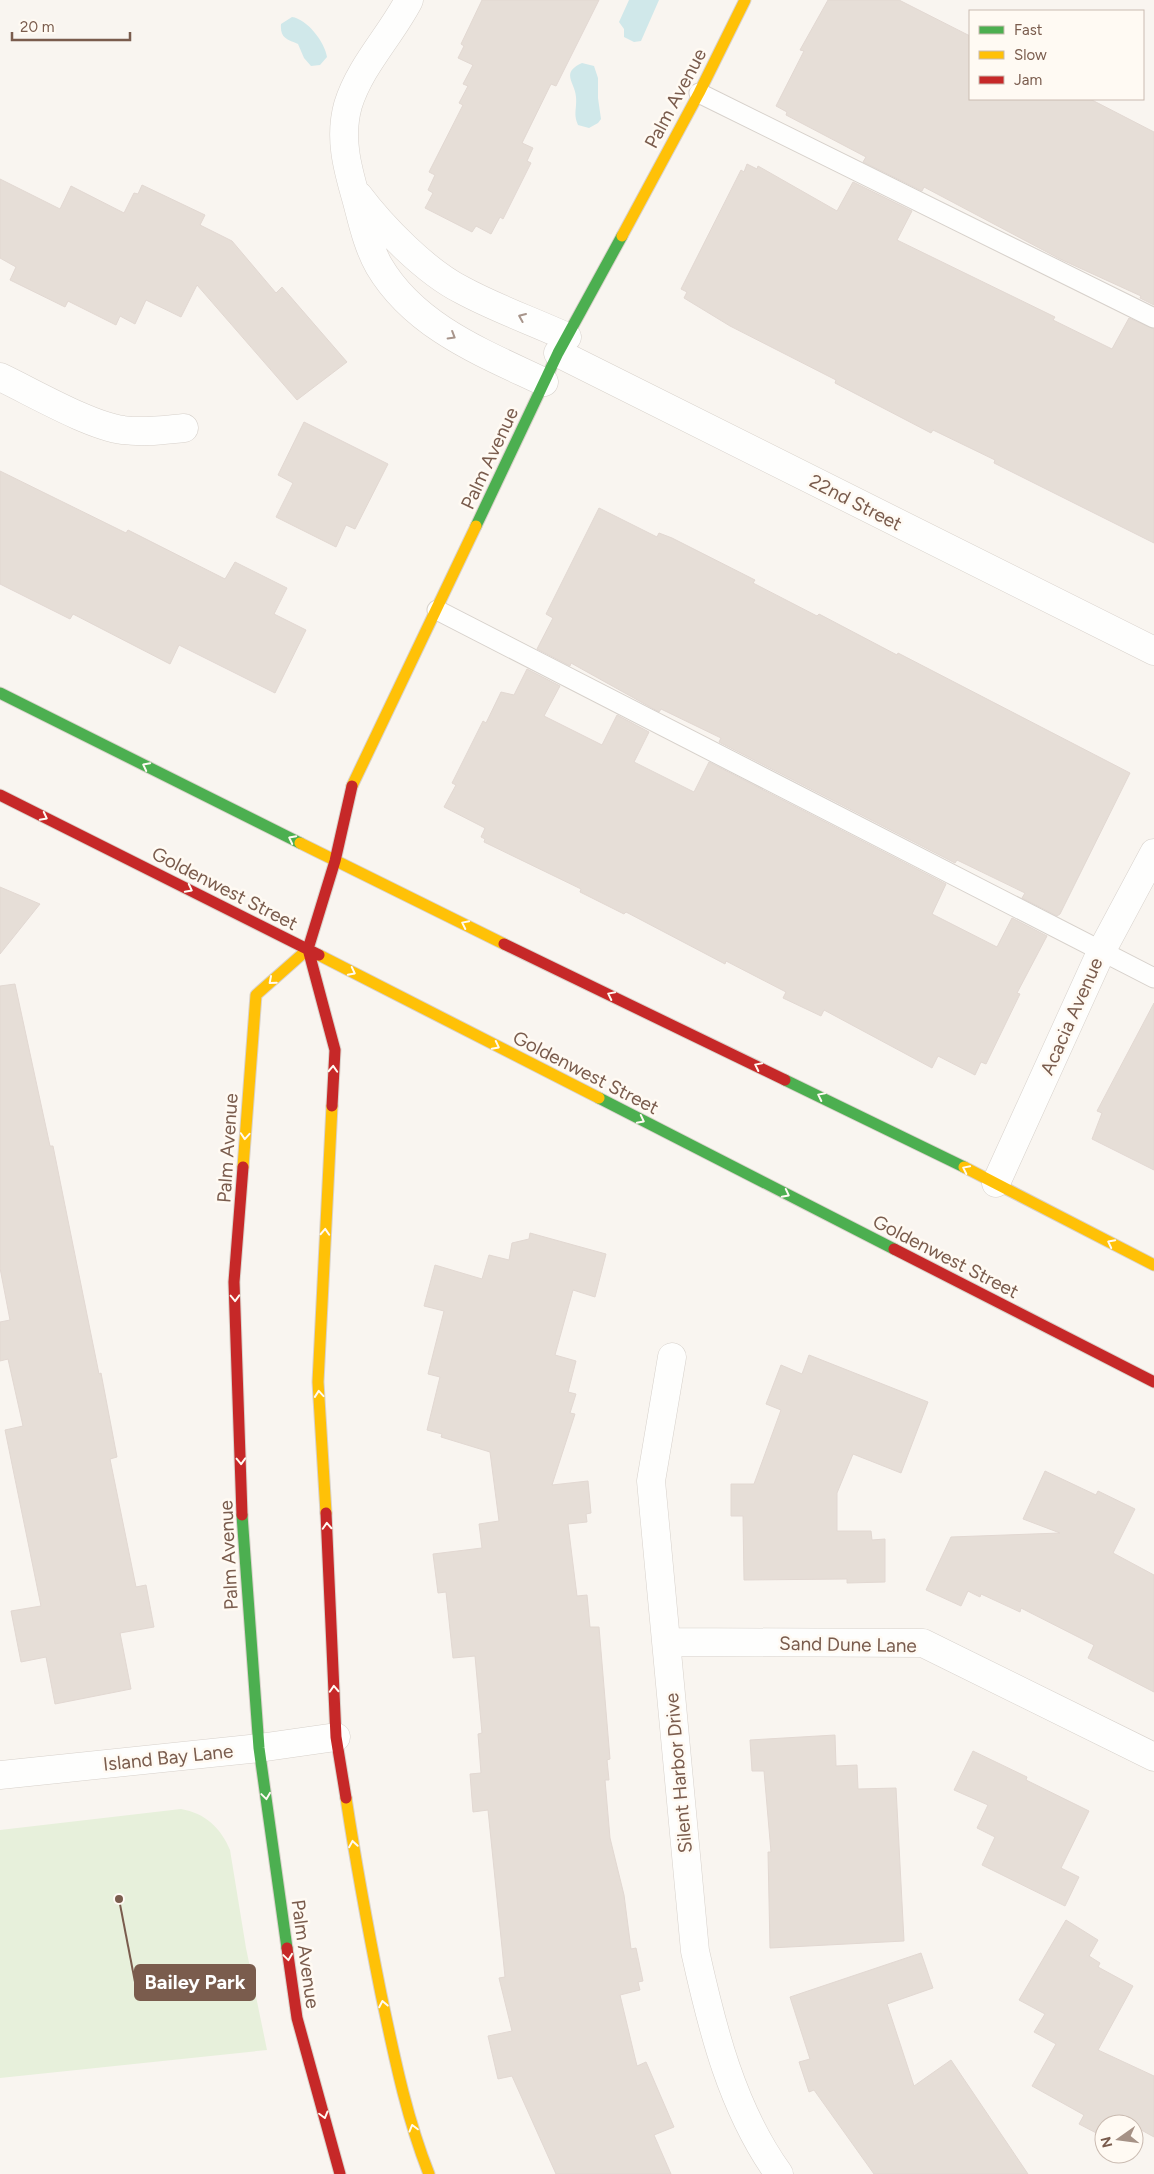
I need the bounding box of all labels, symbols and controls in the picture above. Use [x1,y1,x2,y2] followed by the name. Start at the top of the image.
[12,10,130,42] scale bar
[969,10,1144,100] legend
[20,18,54,36] text: 20 m
[1014,21,1043,39] text: Fast
[640,44,711,152] street label: Palm Avenue
[1014,46,1047,64] text: Slow
[1014,71,1042,89] text: Jam
[518,313,527,324] one-way arrow
[446,329,455,339] one-way arrow
[456,404,523,513] street label: Palm Avenue
[806,469,906,536] street label: 22nd Street
[142,762,151,772] one-way arrow
[38,811,47,821] one-way arrow
[288,835,297,845] one-way arrow
[148,842,302,935] street label: Goldenwest Street
[184,883,193,893] one-way arrow
[461,919,470,930] one-way arrow
[1035,954,1108,1078] street label: Acacia Avenue
[346,966,355,976] one-way arrow
[268,976,277,985] one-way arrow
[607,990,616,1001] one-way arrow
[509,1026,663,1119] street label: Goldenwest Street
[491,1040,500,1050] one-way arrow
[754,1062,763,1072] one-way arrow
[328,1065,339,1073] one-way arrow
[212,1092,243,1204] street label: Palm Avenue
[817,1093,826,1103] one-way arrow
[636,1114,645,1124] one-way arrow
[240,1133,251,1141] one-way arrow
[962,1164,971,1175] one-way arrow
[780,1188,789,1198] one-way arrow
[869,1210,1023,1303] street label: Goldenwest Street
[320,1227,331,1235] one-way arrow
[1107,1239,1116,1249] one-way arrow
[230,1295,240,1303] one-way arrow
[314,1390,325,1398] one-way arrow
[235,1457,246,1465] one-way arrow
[214,1500,243,1610] street label: Palm Avenue
[321,1522,332,1530] one-way arrow
[779,1632,917,1657] street label: Sand Dune Lane
[328,1684,339,1692] one-way arrow
[660,1692,697,1854] street label: Silent Harbor Drive
[102,1739,234,1776] street label: Island Bay Lane
[260,1793,271,1801] one-way arrow
[349,1840,359,1849] one-way arrow
[286,1898,325,2010] street label: Palm Avenue
[283,1953,293,1962] one-way arrow
[135,1965,255,2000] callout: Bailey Park
[145,1970,246,1994] text: Bailey Park
[379,1999,389,2008] one-way arrow
[318,2111,329,2120] one-way arrow
[1094,2114,1144,2164] north arrow
[408,2124,419,2132] one-way arrow
[1097,2135,1116,2149] text: N

